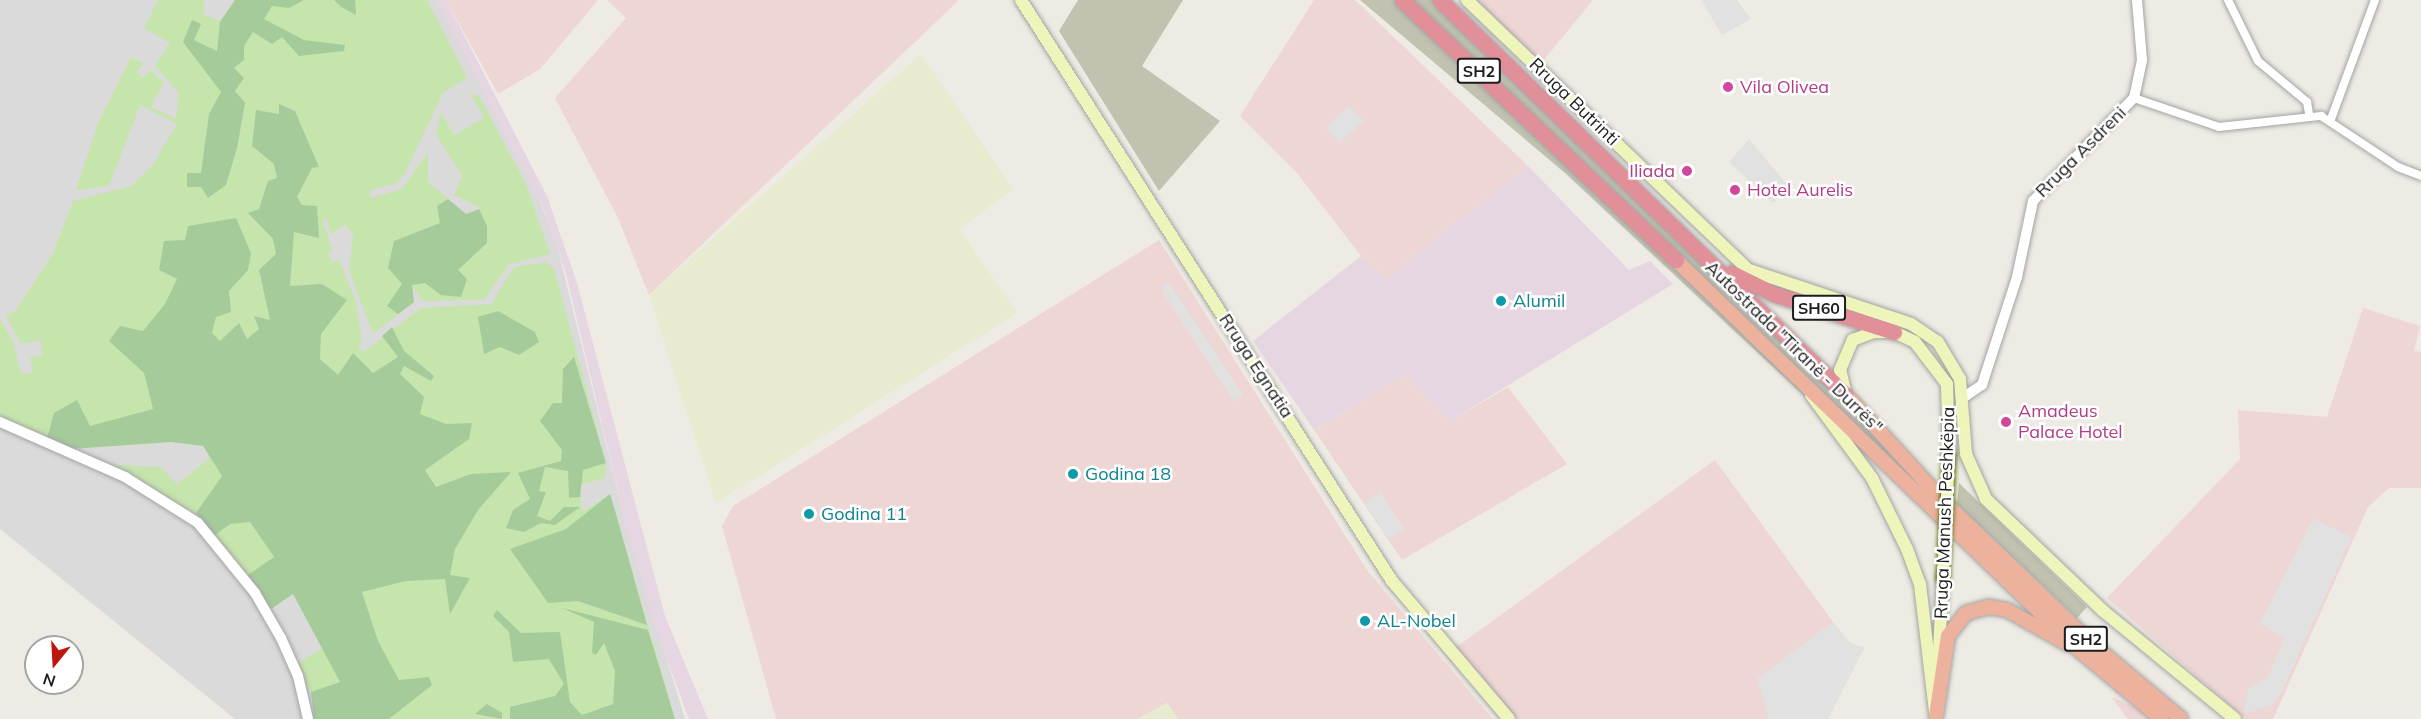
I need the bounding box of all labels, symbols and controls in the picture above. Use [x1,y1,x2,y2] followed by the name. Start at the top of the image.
[1525,54,1623,150] street label: Rruga Butrinti
[1456,58,1502,84] road number: SH2
[1740,76,1829,98] place label: Vila Olivea
[1721,80,1735,94] marker: Vila Olivea
[2031,102,2131,202] street label: Rruga Asdreni
[1629,160,1675,182] place label: Iliada
[1680,164,1694,178] marker: Iliada
[1747,179,1853,201] place label: Hotel Aurelis
[1728,183,1742,197] marker: Hotel Aurelis
[1701,256,1887,438] street label: Autostrada "Tiranë - Durrës"
[1513,290,1565,312] place label: Alumil
[1494,294,1508,308] marker: Alumil
[1792,295,1846,321] road number: SH60
[1214,310,1298,422] street label: Rruga Egnatia
[2018,401,2123,444] place label: Amadeus Palace Hotel
[1931,406,1959,620] street label: Rruga Manush Peshkëpia
[1999,415,2013,429] marker: Amadeus Palace Hotel
[1085,463,1171,485] place label: Godina 18
[1066,467,1080,481] marker: Godina 18
[821,503,907,525] place label: Godina 11
[802,507,816,521] marker: Godina 11
[1377,610,1456,632] place label: AL-Nobel
[1358,614,1372,628] marker: AL-Nobel
[2064,626,2108,652] road number: SH2
[24,635,84,695] north arrow
[40,669,58,692] text: N

